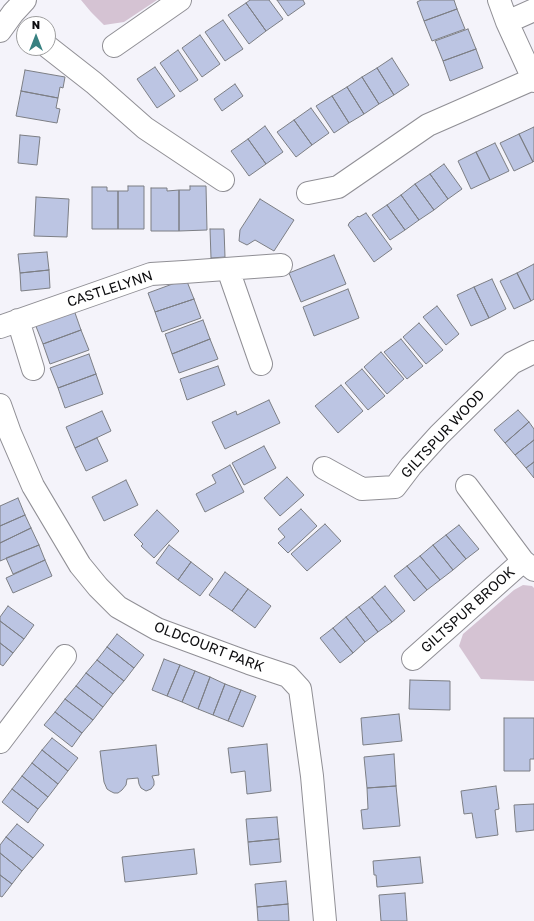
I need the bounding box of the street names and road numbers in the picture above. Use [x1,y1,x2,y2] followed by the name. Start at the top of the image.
[65,267,155,311] street label: CASTLELYNN
[398,386,488,482] street label: GILTSPUR WOOD
[418,564,518,656] street label: GILTSPUR BROOK
[152,618,266,676] street label: OLDCOURT PARK

